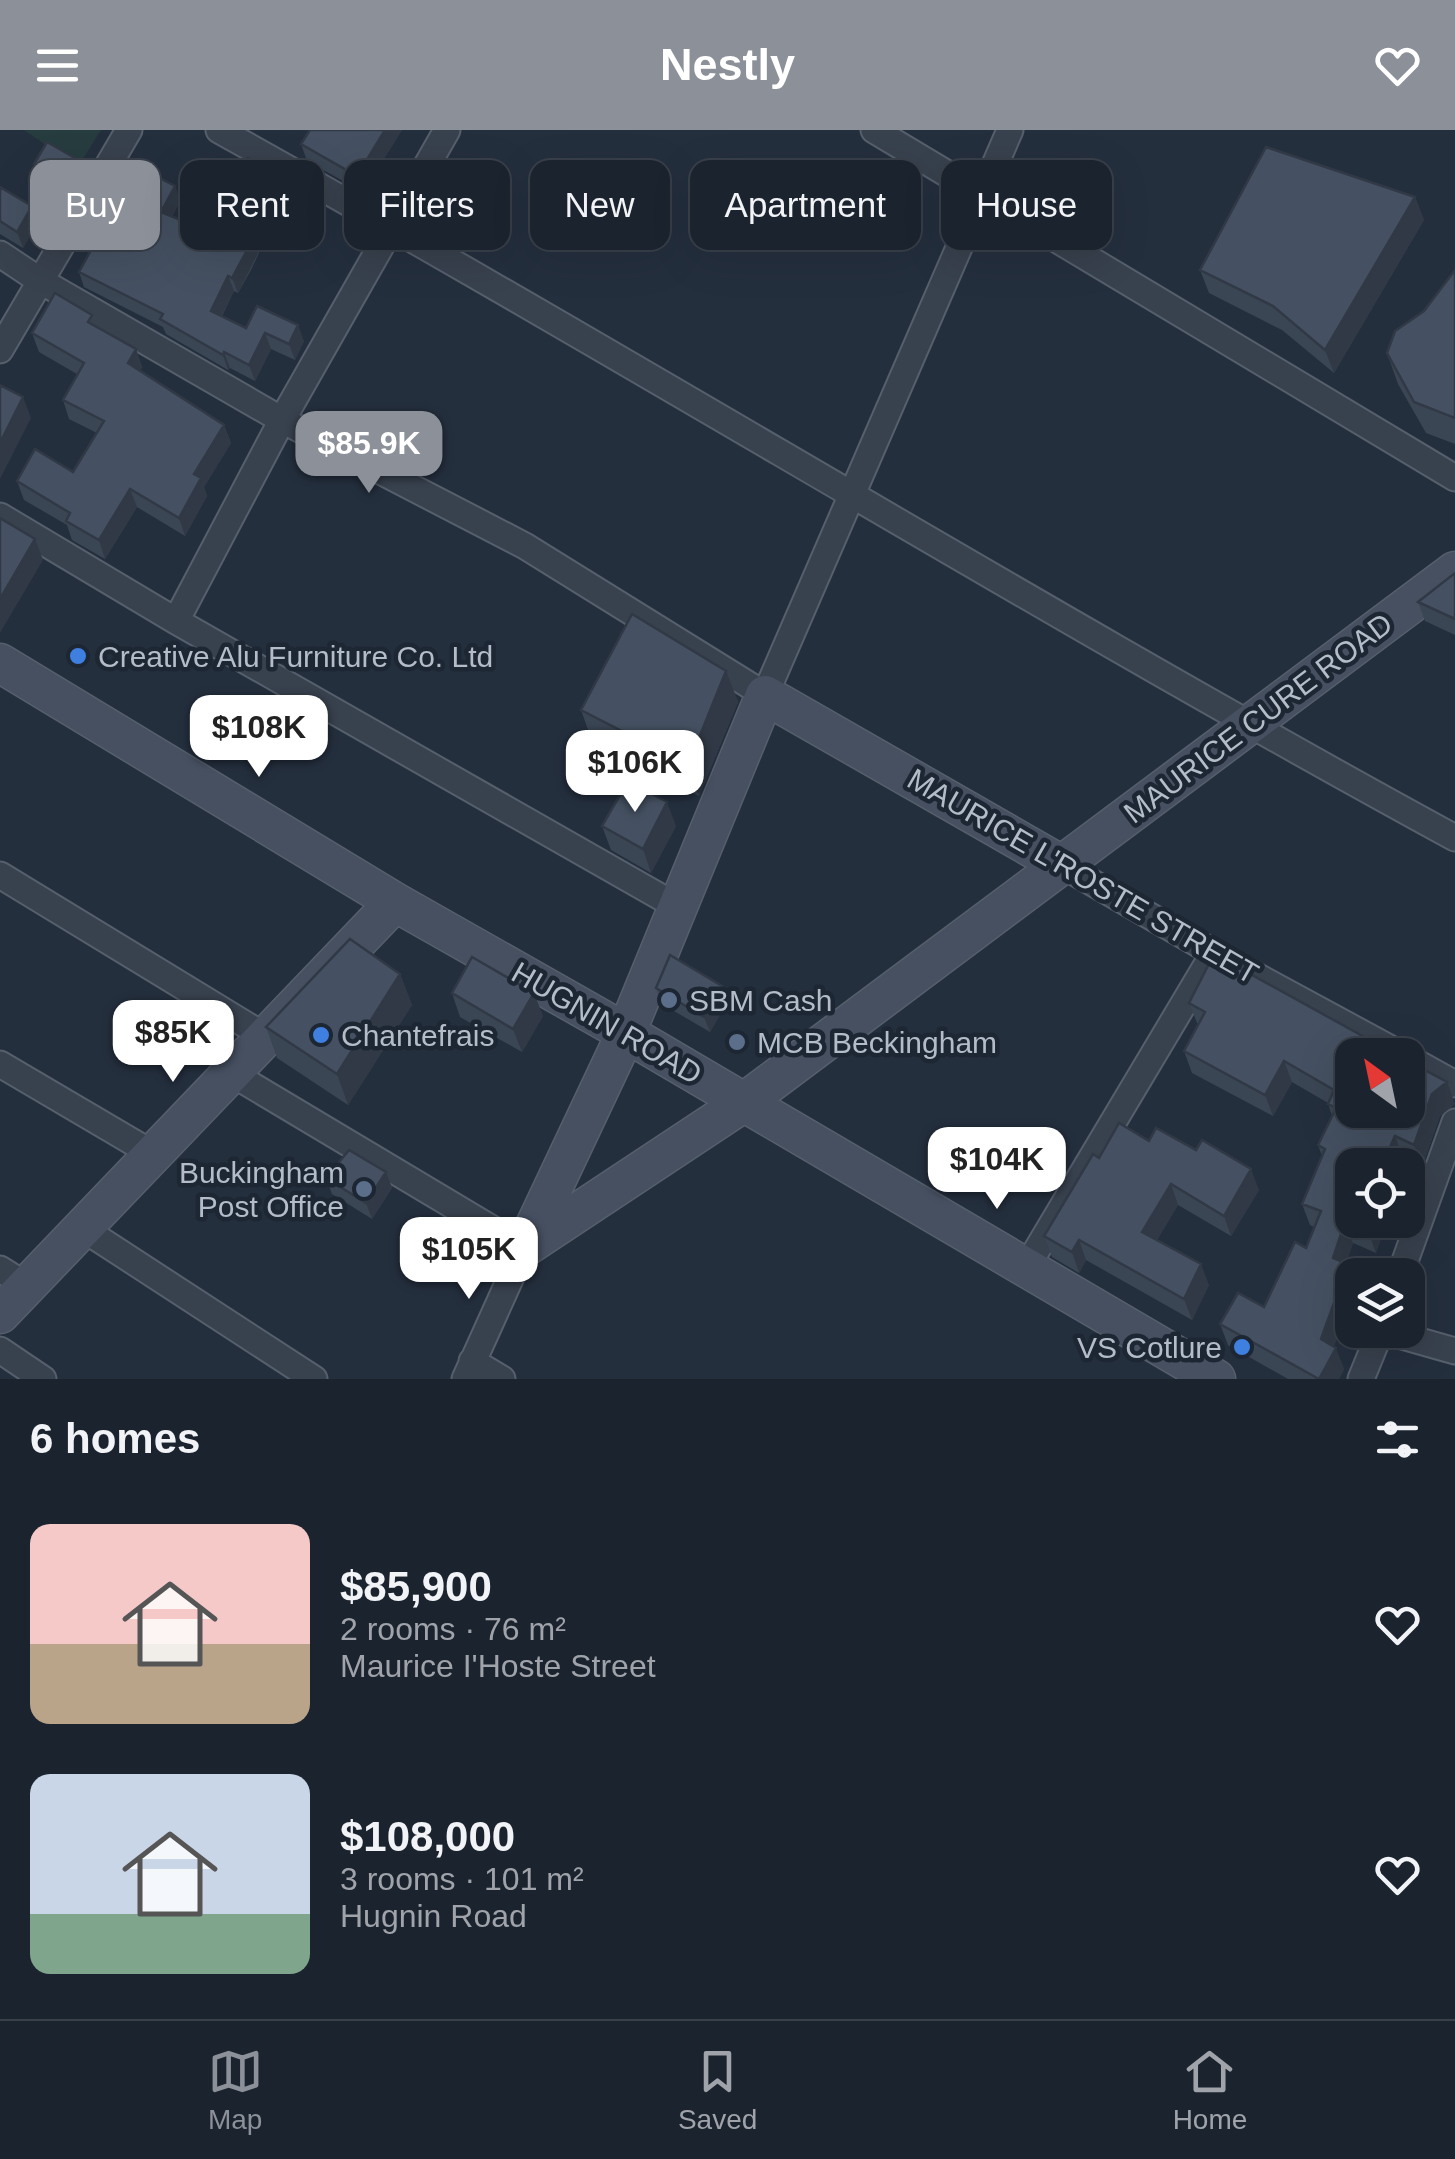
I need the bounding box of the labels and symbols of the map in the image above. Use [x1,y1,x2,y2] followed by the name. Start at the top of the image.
[288,411,450,496] pin: $85.9K
[1118,607,1398,829] street label: MAURICE CURE ROAD
[98,640,493,673] place label: Creative Alu Furniture Co. Ltd
[67,645,89,667] marker: Creative Alu Furniture Co. Ltd
[189,695,329,780] pin: $108K
[565,730,705,815] pin: $106K
[902,762,1264,990] street label: MAURICE L'ROSTE STREET
[506,955,708,1091] street label: HUGNIN ROAD
[689,984,832,1017] place label: SBM Cash
[658,989,680,1011] marker: SBM Cash
[114,1000,232,1085] pin: $85K
[341,1019,494,1052] place label: Chantefrais
[310,1024,332,1046] marker: Chantefrais
[757,1026,997,1059] place label: MCB Beckingham
[726,1031,748,1053] marker: MCB Beckingham
[1335,1038,1425,1128] north arrow
[927,1127,1067,1212] pin: $104K
[179,1156,344,1223] place label: Buckingham Post Office
[353,1178,375,1200] marker: Buckingham Post Office
[399,1217,539,1302] pin: $105K
[1077,1331,1222,1364] place label: VS Cotlure
[1231,1336,1253,1358] marker: VS Cotlure

